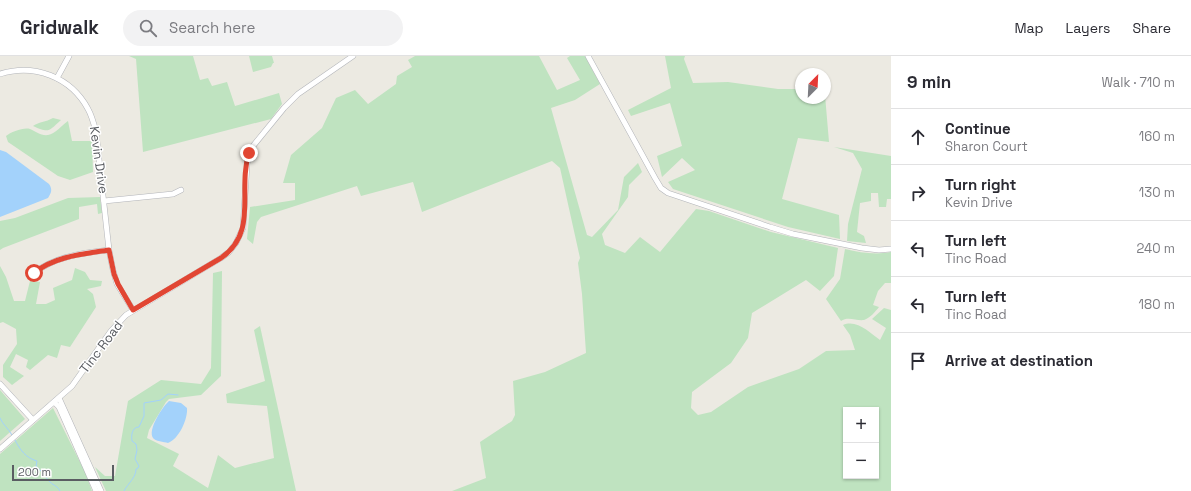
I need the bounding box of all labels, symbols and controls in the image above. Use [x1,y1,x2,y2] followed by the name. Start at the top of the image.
[123,10,403,46] search box
[20,15,99,40] text: Gridwalk
[137,17,159,39] icon: search
[169,18,255,37] text: Search here
[1014,19,1044,37] text: Map
[1066,19,1110,37] text: Layers
[1132,19,1171,37] text: Share
[795,68,831,104] north arrow
[907,71,951,93] text: 9 min
[1102,74,1175,91] text: Walk · 710 m
[945,119,1011,138] text: Continue
[86,125,112,195] street label: Kevin Drive
[907,126,929,148] icon: ahead
[1139,128,1175,145] text: 160 m
[945,138,1028,155] text: Sharon Court
[240,144,258,162] route end
[945,175,1016,194] text: Turn right
[907,182,929,204] icon: right
[1139,184,1175,201] text: 130 m
[945,194,1013,211] text: Kevin Drive
[945,231,1007,250] text: Turn left
[907,238,929,260] icon: left
[1137,240,1175,257] text: 240 m
[945,250,1007,267] text: Tinc Road
[25,264,43,282] route start
[945,287,1007,306] text: Turn left
[907,294,929,316] icon: left
[1139,296,1175,313] text: 180 m
[945,306,1007,323] text: Tinc Road
[76,317,126,377] street label: Tinc Road
[907,350,929,372] icon: arrive
[945,351,1093,370] text: Arrive at destination
[843,407,879,479] map controls
[843,407,879,443] button: +
[843,443,879,479] button: −
[12,463,114,482] scale bar
[18,465,51,479] text: 200 m

